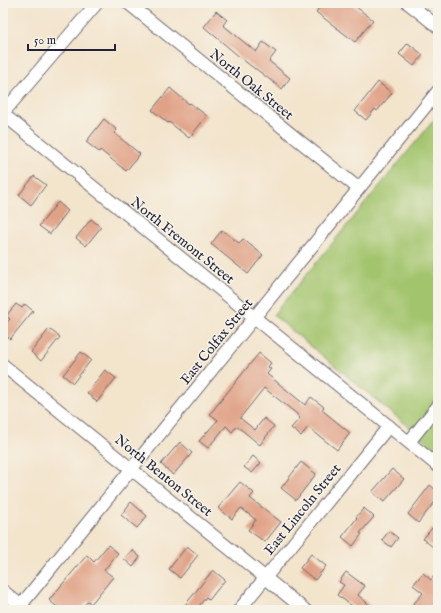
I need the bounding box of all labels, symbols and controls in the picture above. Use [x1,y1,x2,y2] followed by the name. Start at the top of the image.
[28,26,115,52] scale bar
[34,33,56,48] text: 50 m
[206,45,297,124] street label: North Oak Street
[127,193,238,288] street label: North Fremont Street
[177,295,257,388] street label: East Colfax Street
[111,431,216,521] street label: North Benton Street
[260,460,345,559] street label: East Lincoln Street

